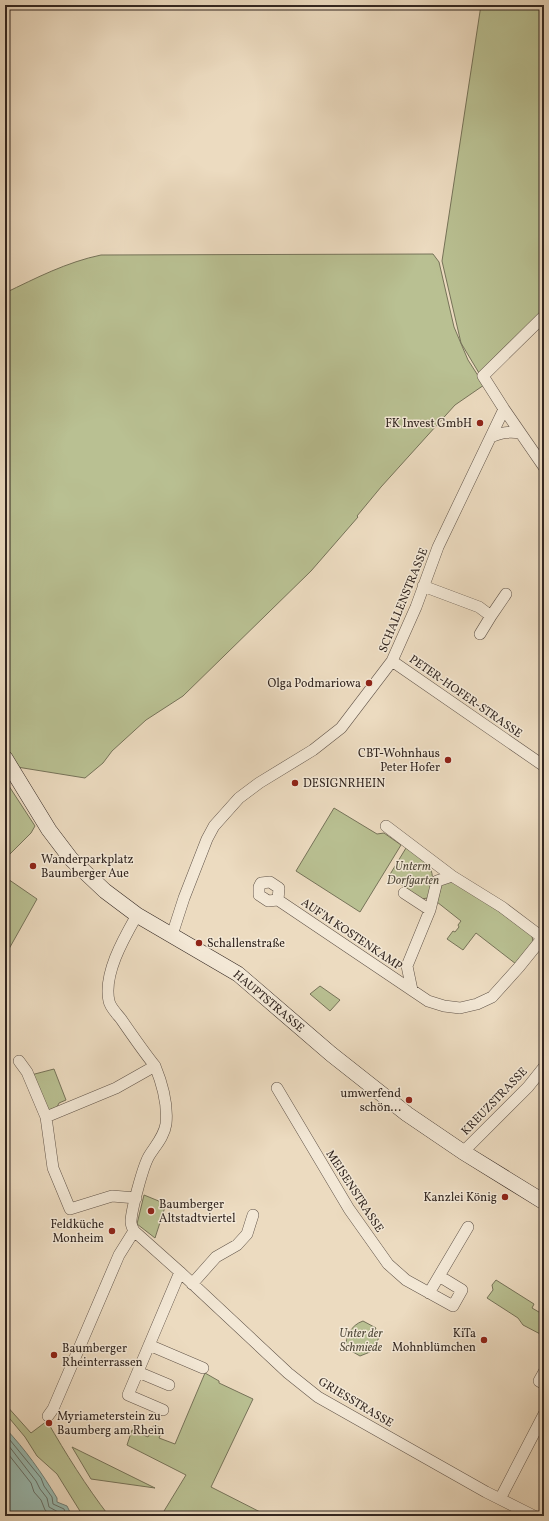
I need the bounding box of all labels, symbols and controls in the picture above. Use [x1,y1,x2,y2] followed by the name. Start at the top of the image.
[385,416,472,432] place label: FK Invest GmbH
[475,418,485,428] marker: FK Invest GmbH
[376,546,432,655] street label: SCHALLENSTRASSE
[406,652,525,742] street label: PETER-HOFER-STRASSE
[267,676,361,692] place label: Olga Podmariowa
[364,678,374,688] marker: Olga Podmariowa
[358,746,440,776] place label: CBT-Wohnhaus Peter Hofer
[443,755,453,765] marker: CBT-Wohnhaus Peter Hofer
[303,776,385,792] place label: DESIGNRHEIN
[290,778,300,788] marker: DESIGNRHEIN
[41,852,134,882] place label: Wanderparkplatz Baumberger Aue
[387,859,439,889] park label: Unterm Dorfgarten
[28,861,38,871] marker: Wanderparkplatz Baumberger Aue
[298,895,405,975] street label: AUF'M KOSTENKAMP
[207,936,285,952] place label: Schallenstraße
[194,938,204,948] marker: Schallenstraße
[229,967,307,1036] street label: HAUPTSTRASSE
[458,1064,531,1139] street label: KREUZSTRASSE
[340,1086,401,1116] place label: umwerfend schön...
[404,1095,414,1105] marker: umwerfend schön...
[321,1147,387,1236] street label: MEISENSTRASSE
[423,1190,497,1206] place label: Kanzlei König
[500,1192,510,1202] marker: Kanzlei König
[159,1197,236,1227] place label: Baumberger Altstadtviertel
[146,1206,156,1216] marker: Baumberger Altstadtviertel
[51,1217,104,1247] place label: Feldküche Monheim
[107,1226,117,1236] marker: Feldküche Monheim
[339,1326,383,1356] park label: Unter der Schmiede
[392,1326,476,1356] place label: KiTa Mohnblümchen
[479,1335,489,1345] marker: KiTa Mohnblümchen
[62,1341,143,1371] place label: Baumberger Rheinterrassen
[49,1350,59,1360] marker: Baumberger Rheinterrassen
[315,1374,396,1432] street label: GRIESSTRASSE
[57,1409,164,1439] place label: Myriameterstein zu Baumberg am Rhein
[44,1418,54,1428] marker: Myriameterstein zu Baumberg am Rhein

